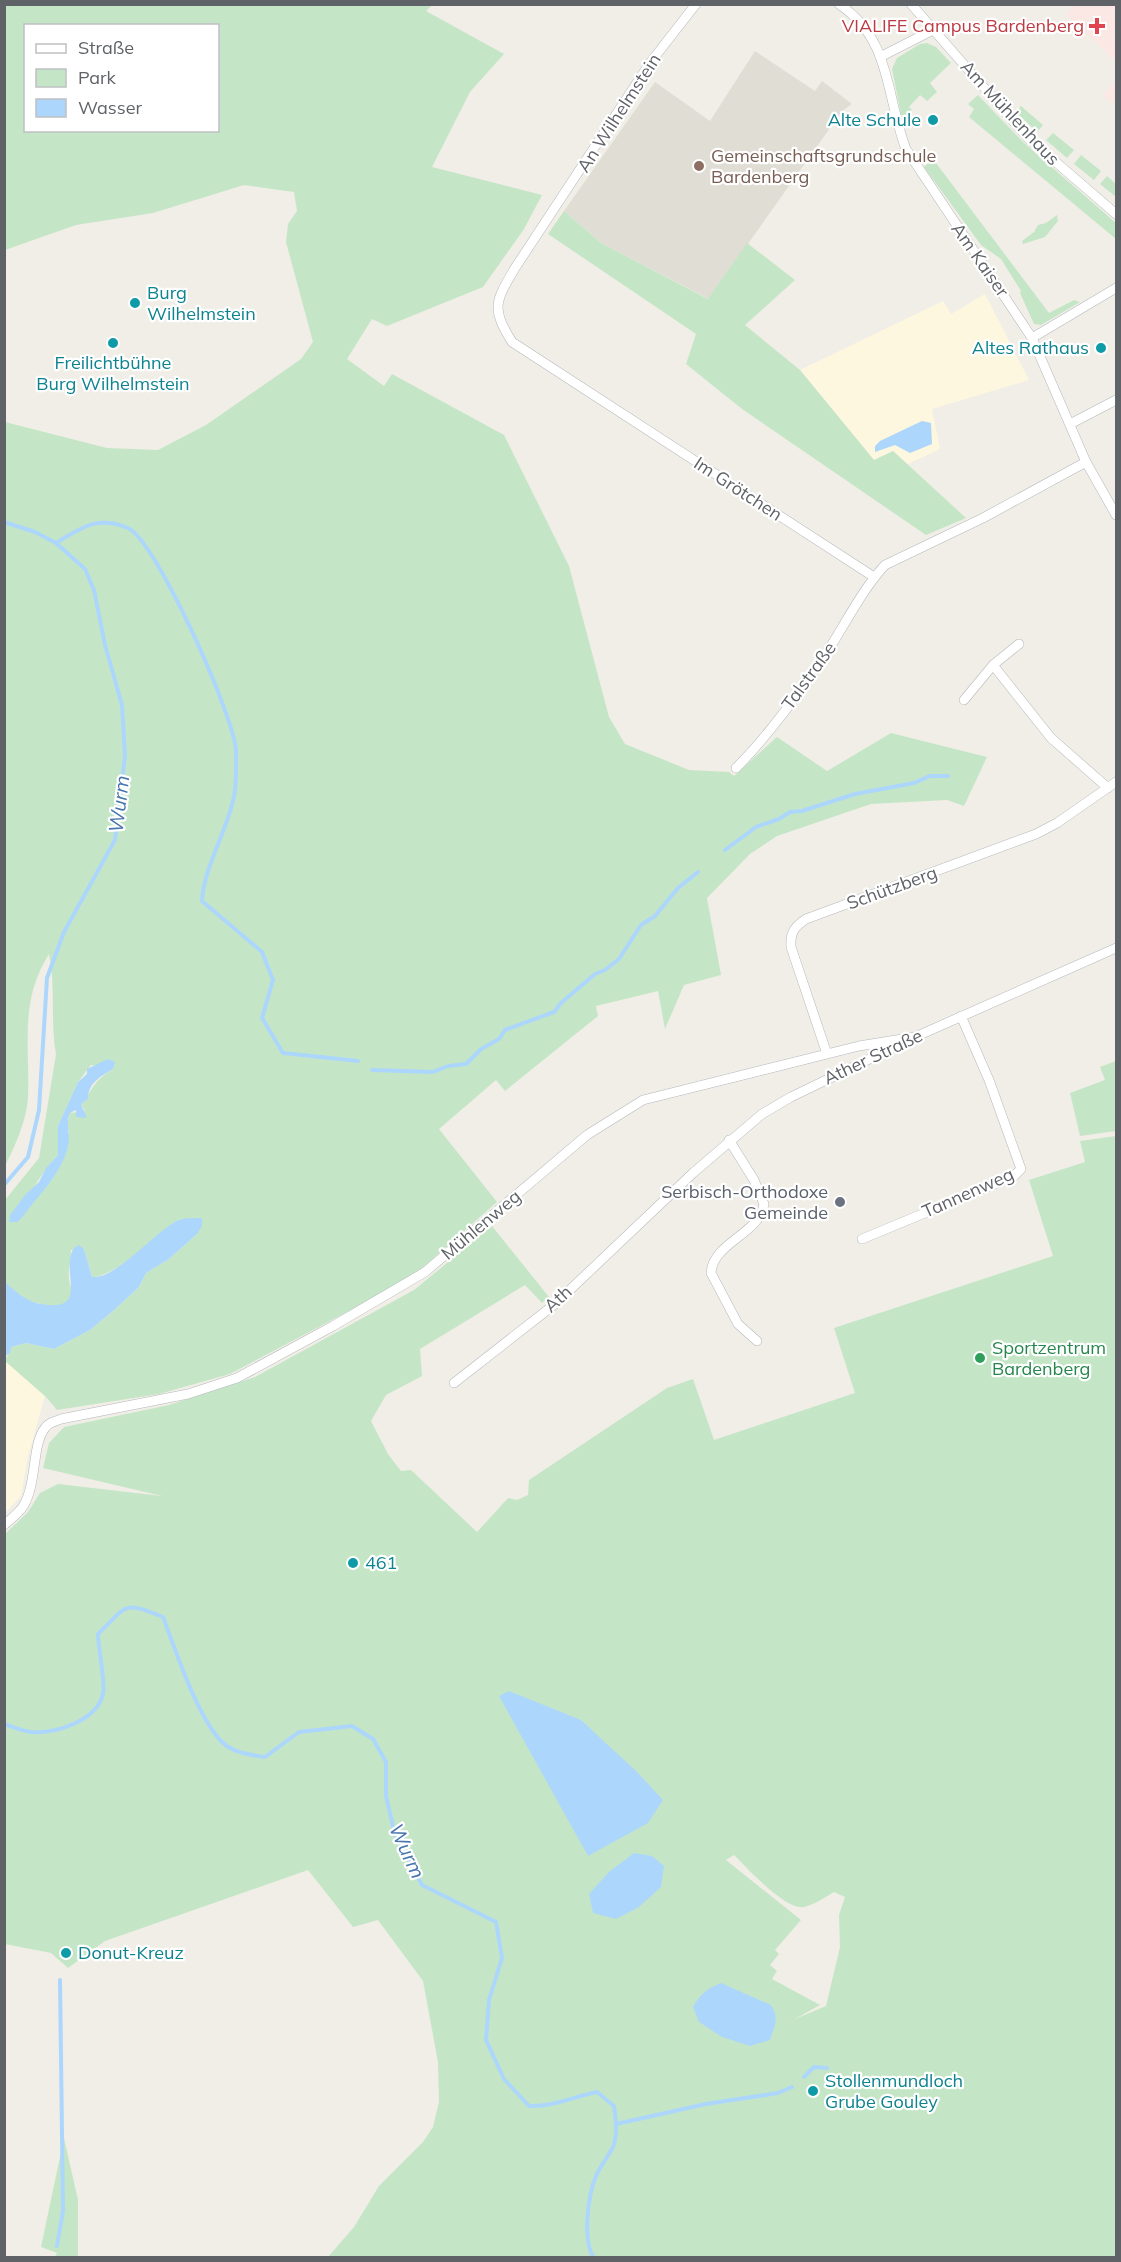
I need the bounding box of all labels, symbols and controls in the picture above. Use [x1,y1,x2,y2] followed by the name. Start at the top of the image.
[842,14,1084,37] place label: VIALIFE Campus Bardenberg
[1088,17,1106,35] marker: VIALIFE Campus Bardenberg
[24,24,219,132] legend
[78,36,134,59] text: Straße
[572,49,666,177] street label: An Wilhelmstein
[956,55,1065,170] street label: Am Mühlenhaus
[78,66,117,89] text: Park
[78,96,142,119] text: Wasser
[828,108,921,131] place label: Alte Schule
[926,113,940,127] marker: Alte Schule
[711,144,936,188] place label: Gemeinschaftsgrundschule Bardenberg
[692,159,706,173] marker: Gemeinschaftsgrundschule Bardenberg
[946,218,1015,302] street label: Am Kaiser
[147,281,256,325] place label: Burg Wilhelmstein
[128,296,142,310] marker: Burg Wilhelmstein
[106,336,120,350] marker: Freilichtbühne Burg Wilhelmstein
[972,336,1089,359] place label: Altes Rathaus
[1094,341,1108,355] marker: Altes Rathaus
[36,351,190,395] place label: Freilichtbühne Burg Wilhelmstein
[690,451,787,526] street label: Im Grötchen
[776,637,841,714] street label: Talstraße
[103,774,134,834] water label: Wurm
[843,861,940,915] street label: Schützberg
[820,1024,926,1090] street label: Ather Straße
[918,1162,1017,1223] street label: Tannenweg
[661,1180,828,1224] place label: Serbisch-Orthodoxe Gemeinde
[436,1185,525,1265] street label: Mühlenweg
[833,1195,847,1209] marker: Serbisch-Orthodoxe Gemeinde
[539,1280,576,1317] street label: Ath
[992,1336,1106,1380] place label: Sportzentrum Bardenberg
[973,1351,987,1365] marker: Sportzentrum Bardenberg
[365,1551,397,1574] place label: 461
[346,1556,360,1570] marker: 461
[384,1819,431,1882] water label: Wurm
[78,1941,184,1964] place label: Donut-Kreuz
[59,1946,73,1960] marker: Donut-Kreuz
[825,2069,963,2113] place label: Stollenmundloch Grube Gouley
[806,2084,820,2098] marker: Stollenmundloch Grube Gouley

